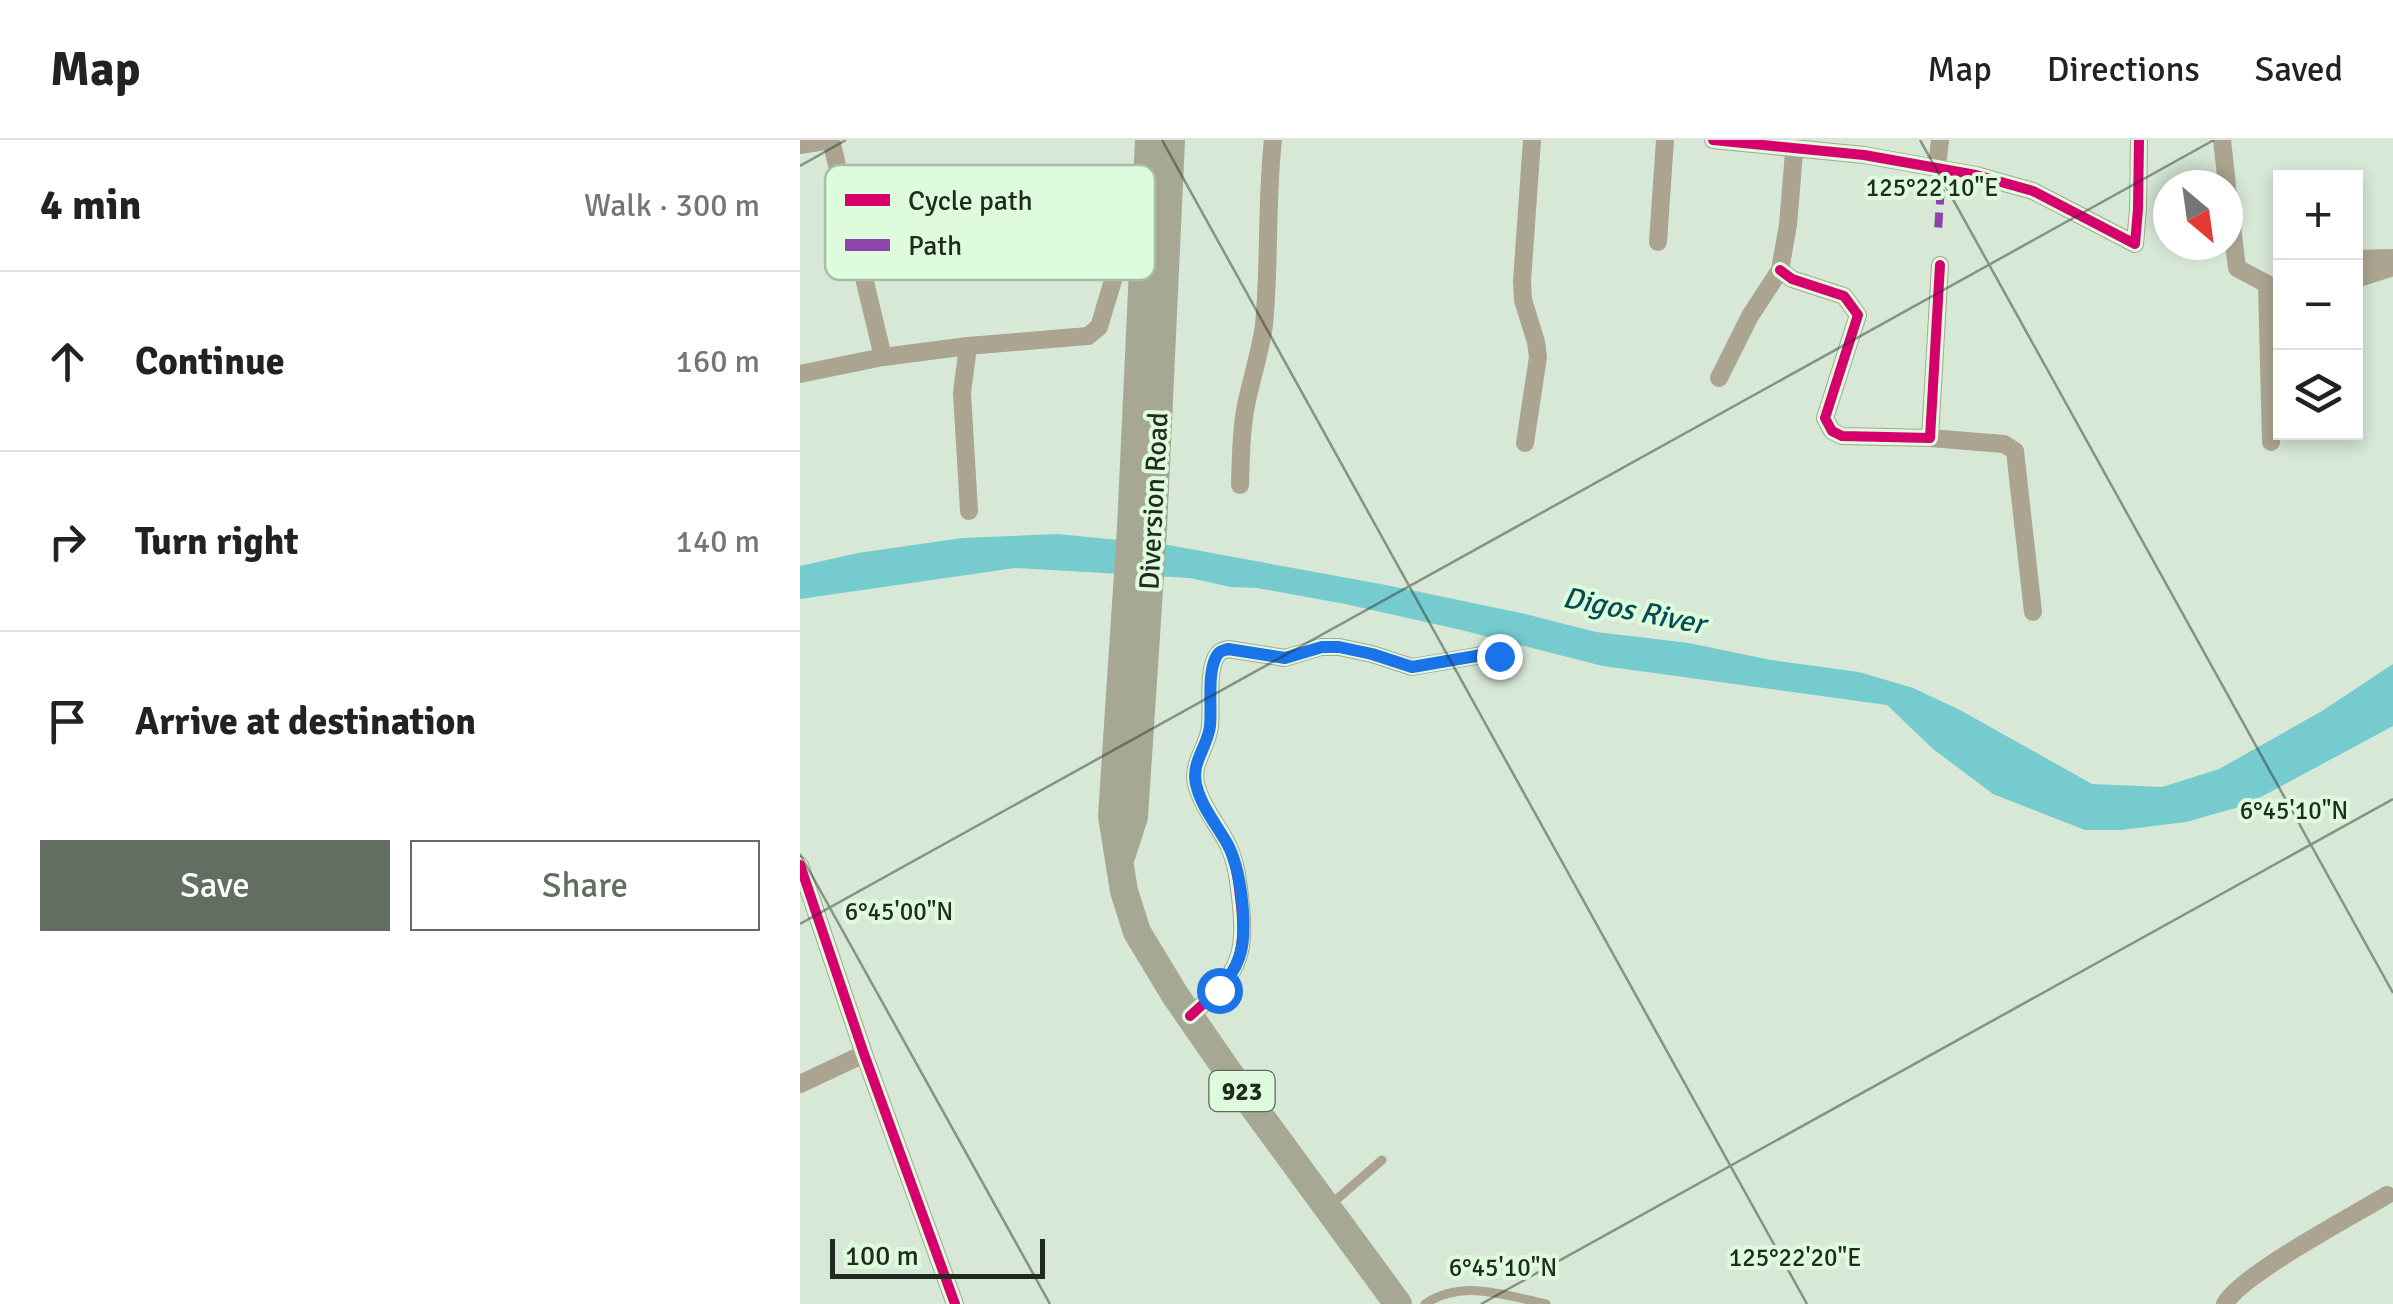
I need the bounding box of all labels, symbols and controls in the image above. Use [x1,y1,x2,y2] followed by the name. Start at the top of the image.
[50,40,140,99] text: Map
[1927,48,1992,91] text: Map
[2047,48,2200,91] text: Directions
[2255,48,2343,91] text: Saved
[825,165,1155,280] legend
[2153,170,2243,260] north arrow
[2273,170,2363,440] map controls
[2273,170,2363,260] button: +
[1866,172,1998,203] text: 125°22'10"E
[40,180,141,231] text: 4 min
[908,184,1033,218] text: Cycle path
[584,186,760,225] text: Walk · 300 m
[908,229,962,263] text: Path
[2273,260,2363,350] button: −
[40,334,95,389] icon: ahead
[135,338,285,385] text: Continue
[676,342,760,381] text: 160 m
[2273,350,2363,440] button: layers
[1132,411,1176,591] street label: Diversion Road
[40,514,95,569] icon: right
[135,518,299,565] text: Turn right
[676,522,760,561] text: 140 m
[1560,579,1712,644] water label: Digos River
[1477,634,1523,680] route end
[40,694,95,749] icon: arrive
[135,698,476,745] text: Arrive at destination
[2240,795,2348,826] text: 6°45'10"N
[40,840,390,931] button: Save
[410,840,760,931] button: Share
[845,896,953,927] text: 6°45'00"N
[1197,968,1243,1014] route start
[1210,1071,1274,1111] road number: 923
[830,1234,1045,1278] scale bar
[845,1239,919,1273] text: 100 m
[1729,1242,1861,1273] text: 125°22'20"E
[1449,1252,1557,1283] text: 6°45'10"N

